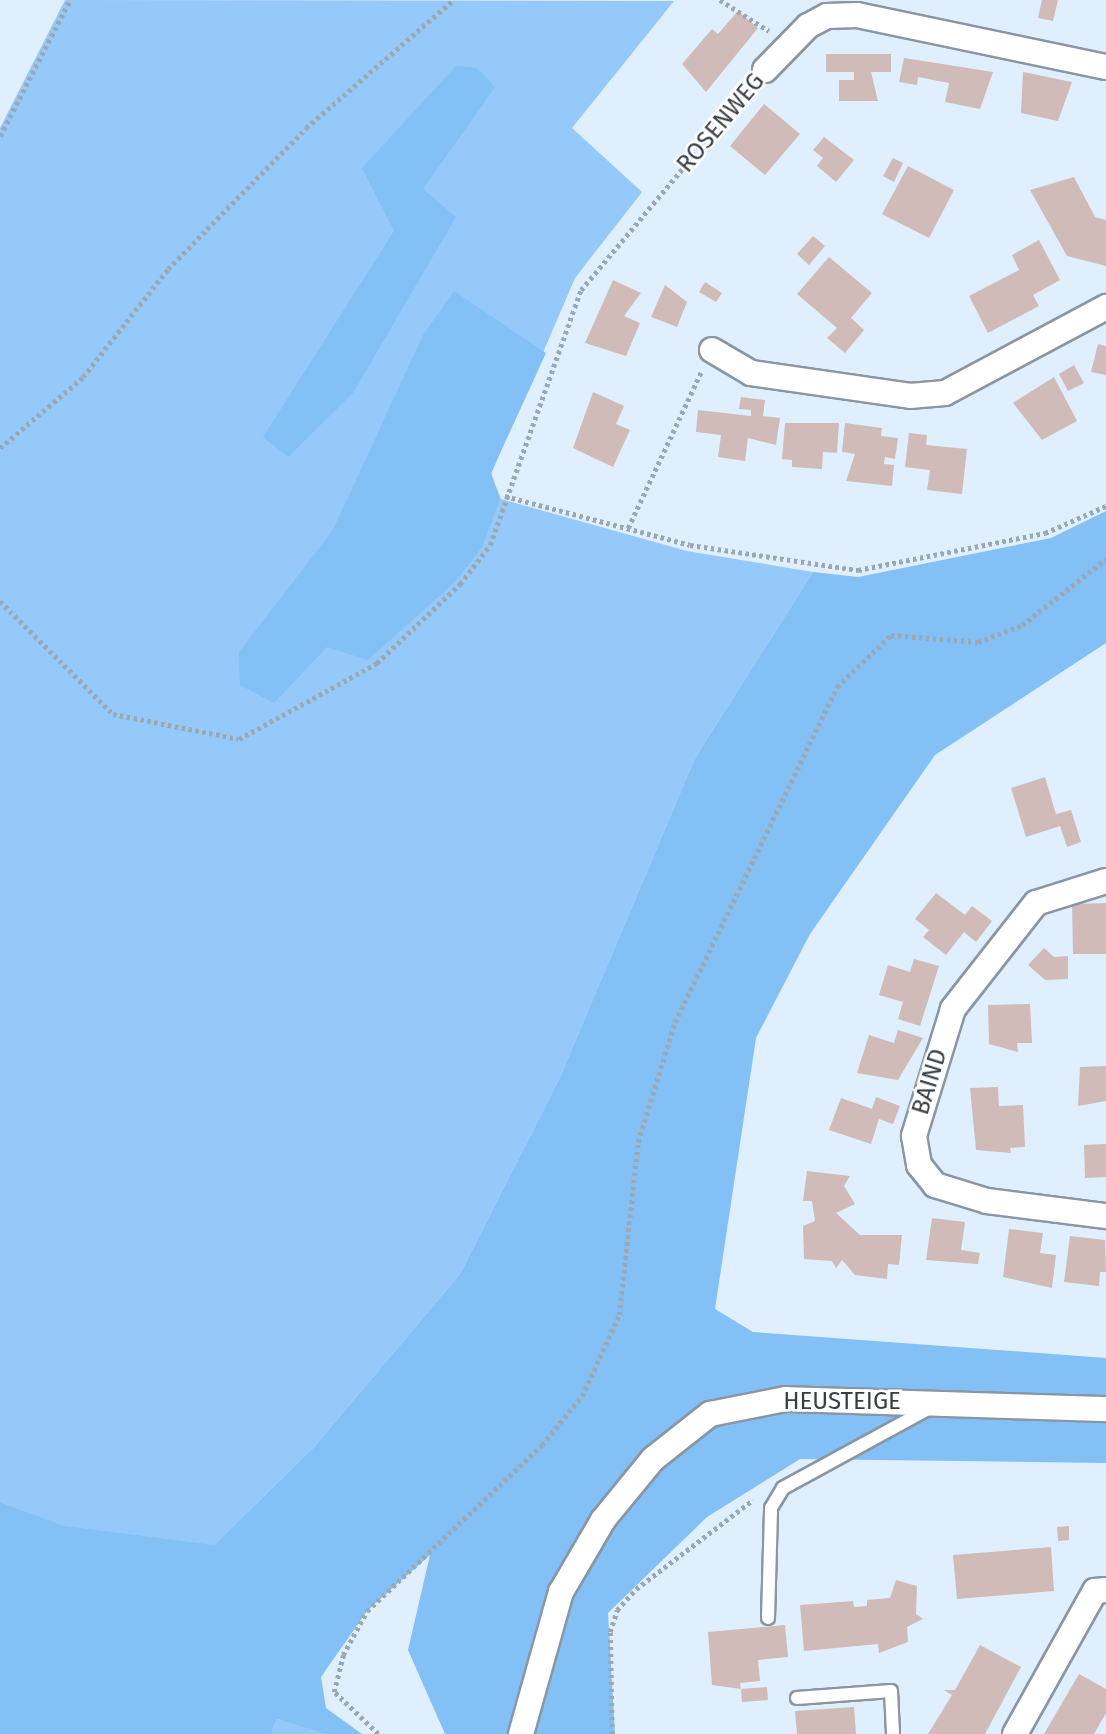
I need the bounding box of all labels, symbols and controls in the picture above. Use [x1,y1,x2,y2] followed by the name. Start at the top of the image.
[671,67,771,179] street label: ROSENWEG
[906,1046,954,1118] street label: BAIND
[783,1388,901,1416] street label: HEUSTEIGE

